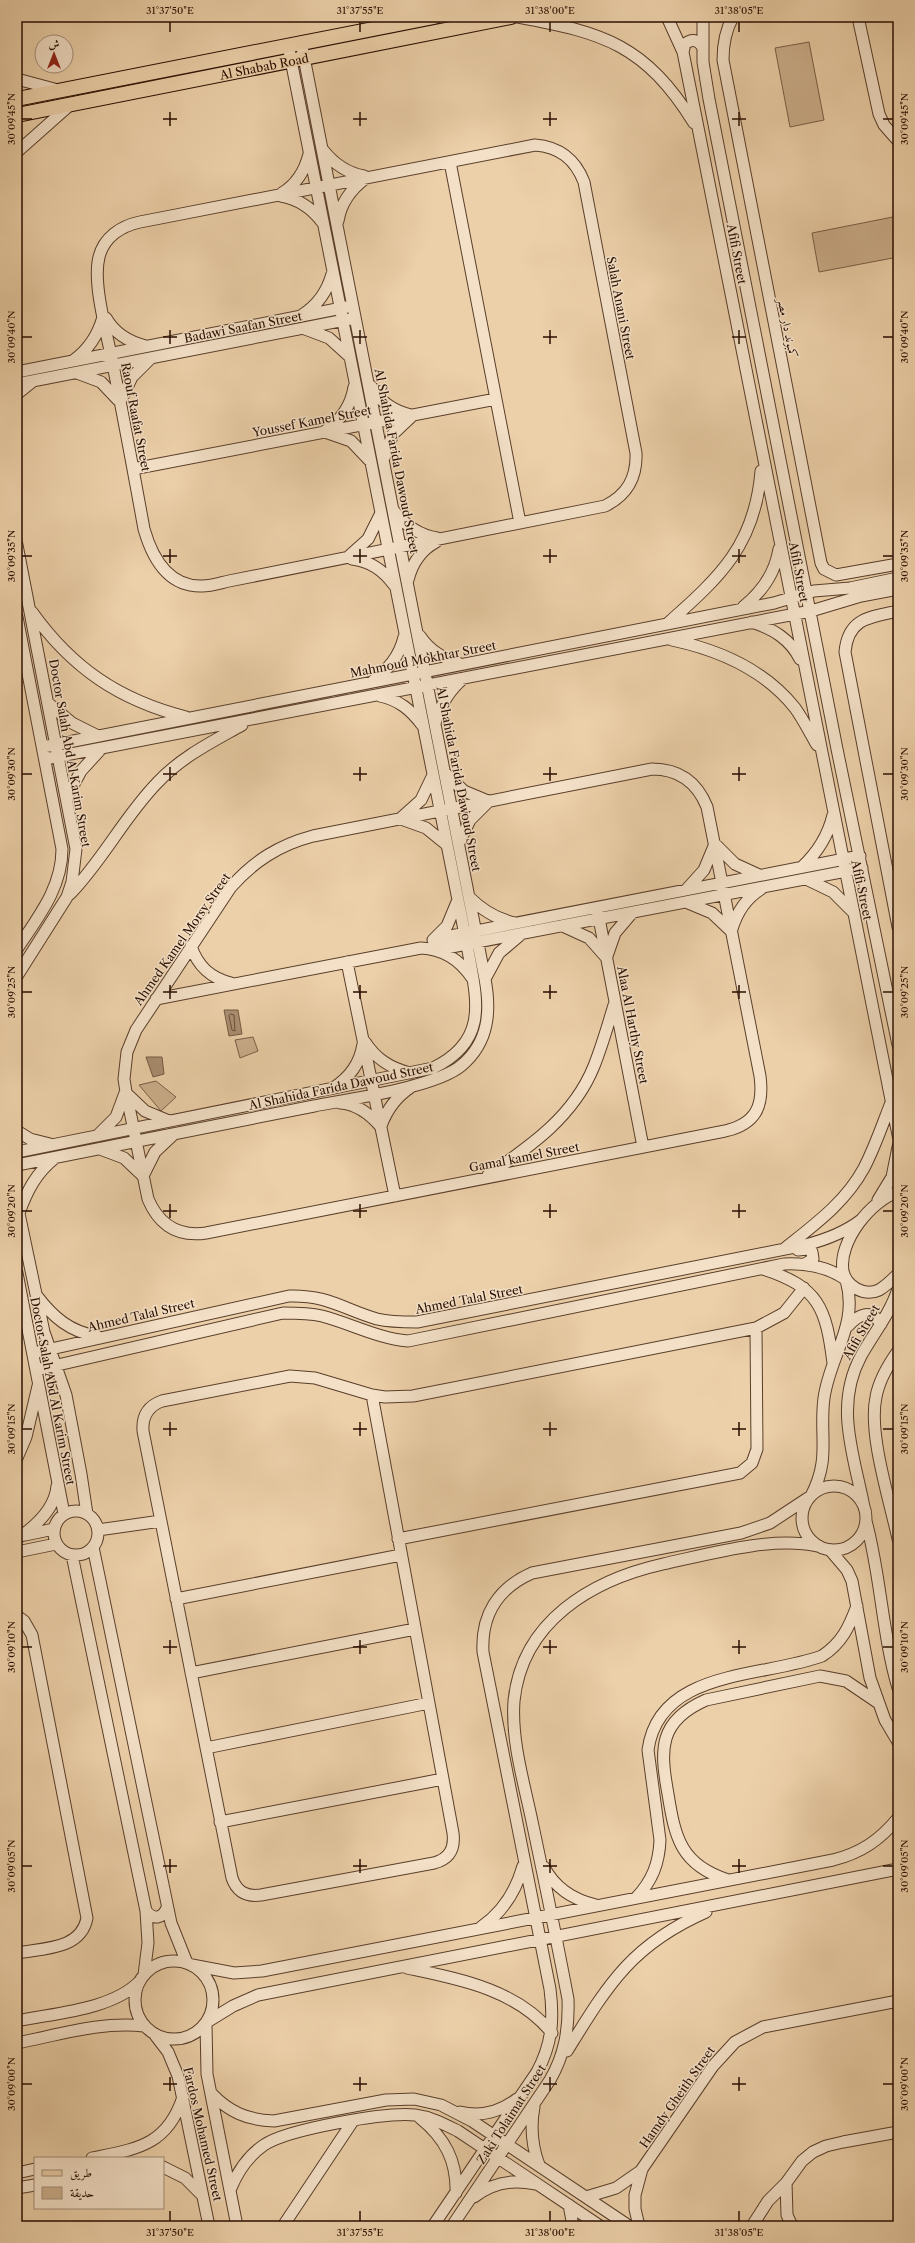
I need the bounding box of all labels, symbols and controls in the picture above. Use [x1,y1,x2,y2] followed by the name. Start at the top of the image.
[146,4,194,17] text: 31°37'50"E
[337,4,384,17] text: 31°37'55"E
[525,4,575,17] text: 31°38'00"E
[715,4,764,17] text: 31°38'05"E
[34,34,74,74] north arrow
[49,37,60,51] text: ش
[217,50,311,82] street label: Al Shabab Road
[5,93,18,145] text: 30°09'45"N
[898,93,911,145] text: 30°09'45"N
[724,222,750,286] street label: Afifi Street
[604,255,638,362] street label: Salah Anani Street
[773,295,801,359] street label: كمبوند دار مصر
[183,308,304,346] street label: Badawi Saafan Street
[5,310,18,364] text: 30°09'40"N
[898,310,911,364] text: 30°09'40"N
[118,361,154,474] street label: Raouf Raafat Street
[371,366,422,556] street label: Al Shahida Farida Dawoud Street
[250,402,373,440] street label: Youssef Kamel Street
[5,530,18,582] text: 30°09'35"N
[898,530,911,582] text: 30°09'35"N
[786,540,812,604] street label: Afifi Street
[349,637,498,681] street label: Mahmoud Mokhtar Street
[46,658,94,849] street label: Doctor Salah Abd Al Karim Street
[433,684,484,874] street label: Al Shahida Farida Dawoud Street
[5,747,18,801] text: 30°09'30"N
[898,747,911,801] text: 30°09'30"N
[848,858,876,922] street label: Afifi Street
[130,869,234,1009] street label: Ahmed Kamel Morsy Street
[614,964,652,1086] street label: Alaa Al Harthy Street
[5,966,18,1018] text: 30°09'25"N
[898,966,911,1018] text: 30°09'25"N
[246,1059,435,1113] street label: Al Shahida Farida Dawoud Street
[468,1139,581,1175] street label: Gamal kamel Street
[5,1184,18,1238] text: 30°09'20"N
[898,1184,911,1238] text: 30°09'20"N
[413,1281,525,1317] street label: Ahmed Talal Street
[85,1295,197,1335] street label: Ahmed Talal Street
[27,1296,79,1487] street label: Doctor Salah Abd Al Karim Street
[839,1301,883,1363] street label: Afifi Street
[5,1403,18,1455] text: 30°09'15"N
[898,1403,911,1455] text: 30°09'15"N
[5,1621,18,1673] text: 30°09'10"N
[898,1621,911,1673] text: 30°09'10"N
[5,1839,18,1893] text: 30°09'05"N
[898,1839,911,1893] text: 30°09'05"N
[636,2043,718,2151] street label: Hamdy Gheith Street
[5,2057,18,2111] text: 30°09'00"N
[898,2057,911,2111] text: 30°09'00"N
[473,2061,549,2167] street label: Zaki Tolaimat Street
[180,2066,226,2203] street label: Fardos Mohamed Street
[34,2157,164,2209] legend
[70,2165,92,2181] text: طريق
[70,2185,94,2201] text: حديقة
[146,2226,194,2239] text: 31°37'50"E
[337,2226,384,2239] text: 31°37'55"E
[525,2226,575,2239] text: 31°38'00"E
[715,2226,764,2239] text: 31°38'05"E

